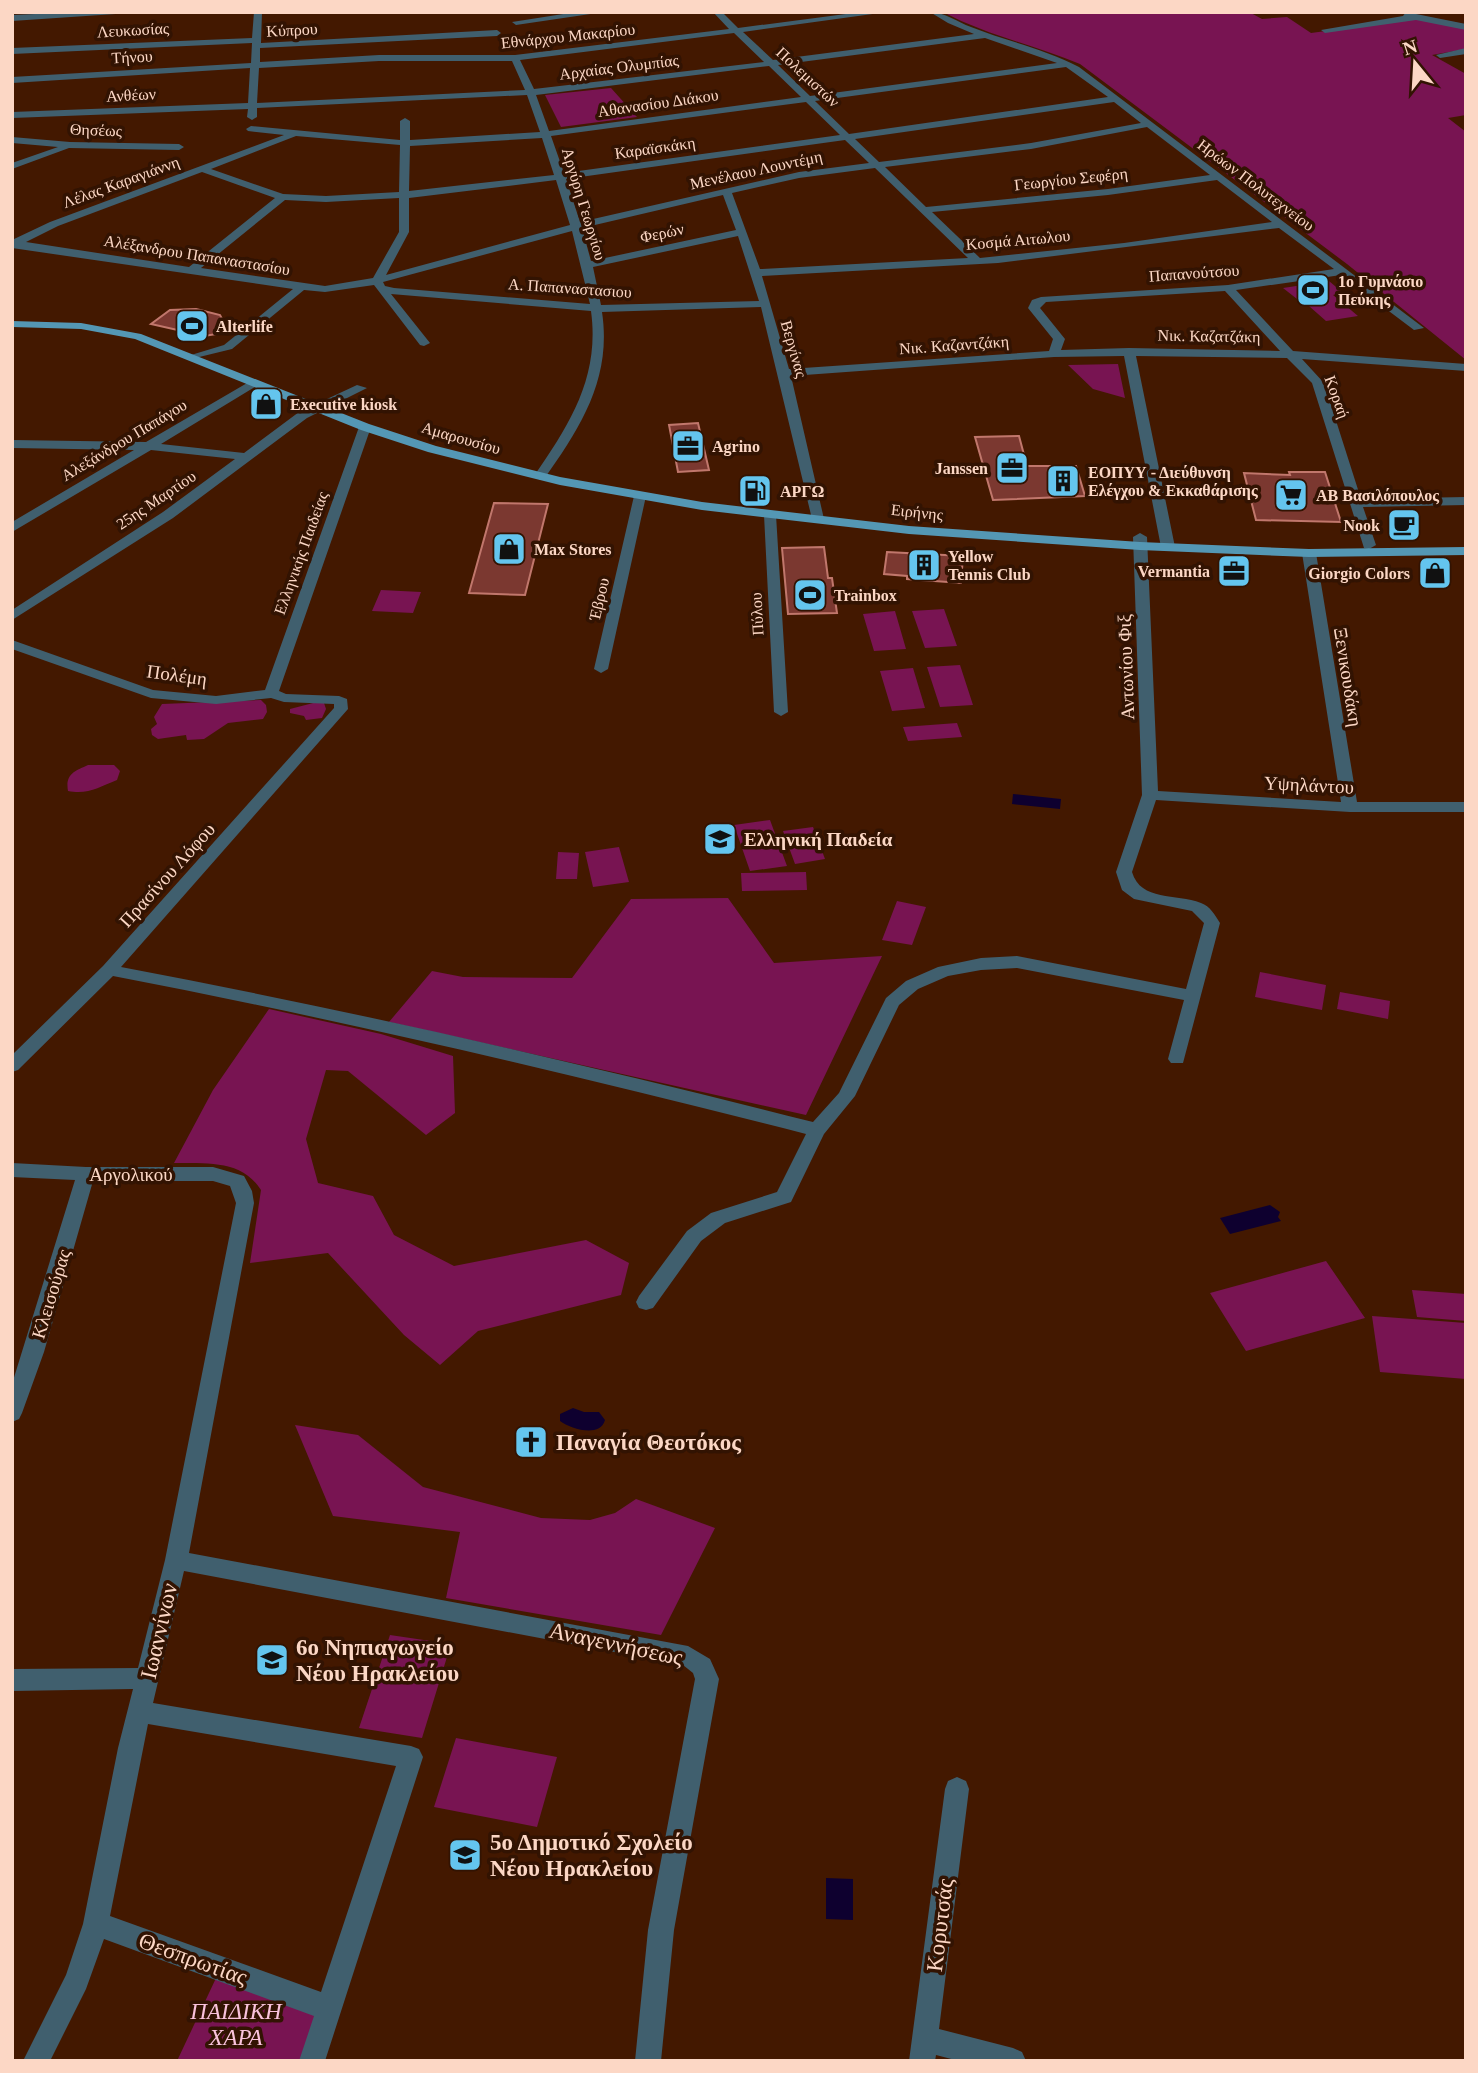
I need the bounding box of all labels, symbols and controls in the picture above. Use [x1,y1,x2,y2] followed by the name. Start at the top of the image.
[96,20,170,40] street label: Λευκωσίας
[266,20,318,41] street label: Κύπρου
[500,20,636,52] street label: Εθνάρχου Μακαρίου
[1380,28,1450,98] north arrow
[1400,35,1420,59] text: N
[772,44,843,111] street label: Πολεμιστών
[111,47,153,68] street label: Τήνου
[558,51,681,84] street label: Αρχαίας Ολυμπίας
[106,85,156,105] street label: Ανθέων
[597,86,720,120] street label: Αθανασίου Διάκου
[70,121,123,140] street label: Θησέως
[614,134,697,163] street label: Καραϊσκάκη
[1194,136,1318,235] street label: Ηρώων Πολυτεχνείου
[558,146,609,263] street label: Αργύρη Γεωργίου
[688,148,824,193] street label: Μενέλαου Λουντέμη
[60,153,182,212] street label: Λέλας Καραγιάννη
[1013,165,1129,194] street label: Γεωργίου Σεφέρη
[639,220,686,247] street label: Φερών
[965,227,1071,254] street label: Κοσμά Αιτωλου
[103,232,291,279] street label: Αλέξανδρου Παπαναστασίου
[1148,261,1240,285] street label: Παπανούτσου
[1294,271,1332,309] sports icon: 1ο Γυμνάσιο Πεύκης
[1338,273,1423,309] place label: 1ο Γυμνάσιο Πεύκης
[508,275,632,301] street label: Α. Παπαναστασιου
[173,307,211,345] sports icon: Alterlife
[216,318,273,335] place label: Alterlife
[777,318,810,380] street label: Βεργίνας
[1157,327,1261,346] street label: Νικ. Καζατζάκη
[898,333,1010,358] street label: Νικ. Καζαντζάκη
[1320,373,1353,421] street label: Κοραή
[247,385,285,423] shop icon: Executive kiosk
[58,396,190,485] street label: Αλεξάνδρου Παπάγου
[290,396,397,413] place label: Executive kiosk
[419,419,502,458] street label: Αμαρουσίου
[669,427,707,465] office icon: Agrino
[712,438,760,456] place label: Agrino
[993,449,1031,487] office icon: Janssen
[935,460,988,477] place label: Janssen
[1044,462,1082,500] building icon: ΕΟΠΥΥ - Διεύθυνση Ελέγχου & Εκκαθάρισης
[1088,464,1258,500] place label: ΕΟΠΥΥ - Διεύθυνση Ελέγχου & Εκκαθάρισης
[113,467,199,534] street label: 25ης Μαρτίου
[736,472,774,510] fuel station icon: ΑΡΓΩ
[1272,476,1310,514] supermarket icon: ΑΒ Βασιλόπουλος
[780,483,825,500] place label: ΑΡΓΩ
[1316,487,1439,505] place label: ΑΒ Βασιλόπουλος
[271,489,332,617] street label: Ελληνικής Παιδείας
[890,501,945,524] street label: Ειρήνης
[1385,506,1423,544] cafe icon: Nook
[1344,517,1380,534] place label: Nook
[490,530,528,568] shop icon: Max Stores
[534,541,611,558] place label: Max Stores
[905,546,943,584] building icon: Yellow Tennis Club
[948,548,1031,583] place label: Yellow Tennis Club
[1215,552,1253,590] office icon: Vermantia
[1416,554,1454,592] shop icon: Giorgio Colors
[1138,563,1210,580] place label: Vermantia
[1308,565,1410,583] place label: Giorgio Colors
[586,576,613,623] street label: Έβρου
[791,576,829,614] sports icon: Trainbox
[834,587,897,604] place label: Trainbox
[747,592,767,636] street label: Πύλου
[1114,613,1138,720] street label: Αντωνίου Φιξ
[1330,626,1366,728] street label: Ξενικουδάκη
[146,660,208,690] street label: Πολέμη
[1264,772,1354,798] street label: Υψηλάντου
[115,819,219,931] street label: Πρασίνου Λόφου
[701,820,739,858] school or university icon: Ελληνική Παιδεία
[744,829,893,850] place label: Ελληνική Παιδεία
[89,1164,173,1185] street label: Αργολικού
[27,1246,75,1341] street label: Κλεισούρας
[512,1423,550,1461] church icon: Παναγία Θεοτόκος
[556,1430,741,1455] place label: Παναγία Θεοτόκος
[136,1581,182,1681] street label: Ιωαννίνων
[547,1618,685,1670] street label: Αναγεννήσεως
[296,1635,459,1686] place label: 6ο Νηπιαγωγείο Νέου Ηρακλείου
[253,1641,291,1679] school or university icon: 6ο Νηπιαγωγείο Νέου Ηρακλείου
[490,1830,693,1881] place label: 5ο Δημοτικό Σχολείο Νέου Ηρακλείου
[446,1836,484,1874] school or university icon: 5ο Δημοτικό Σχολείο Νέου Ηρακλείου
[922,1877,958,1973] street label: Κορυτσάς
[135,1928,251,1990] street label: Θεσπρωτίας
[189,1999,283,2050] park label: ΠΑΙΔΙΚΗ ΧΑΡΑ

